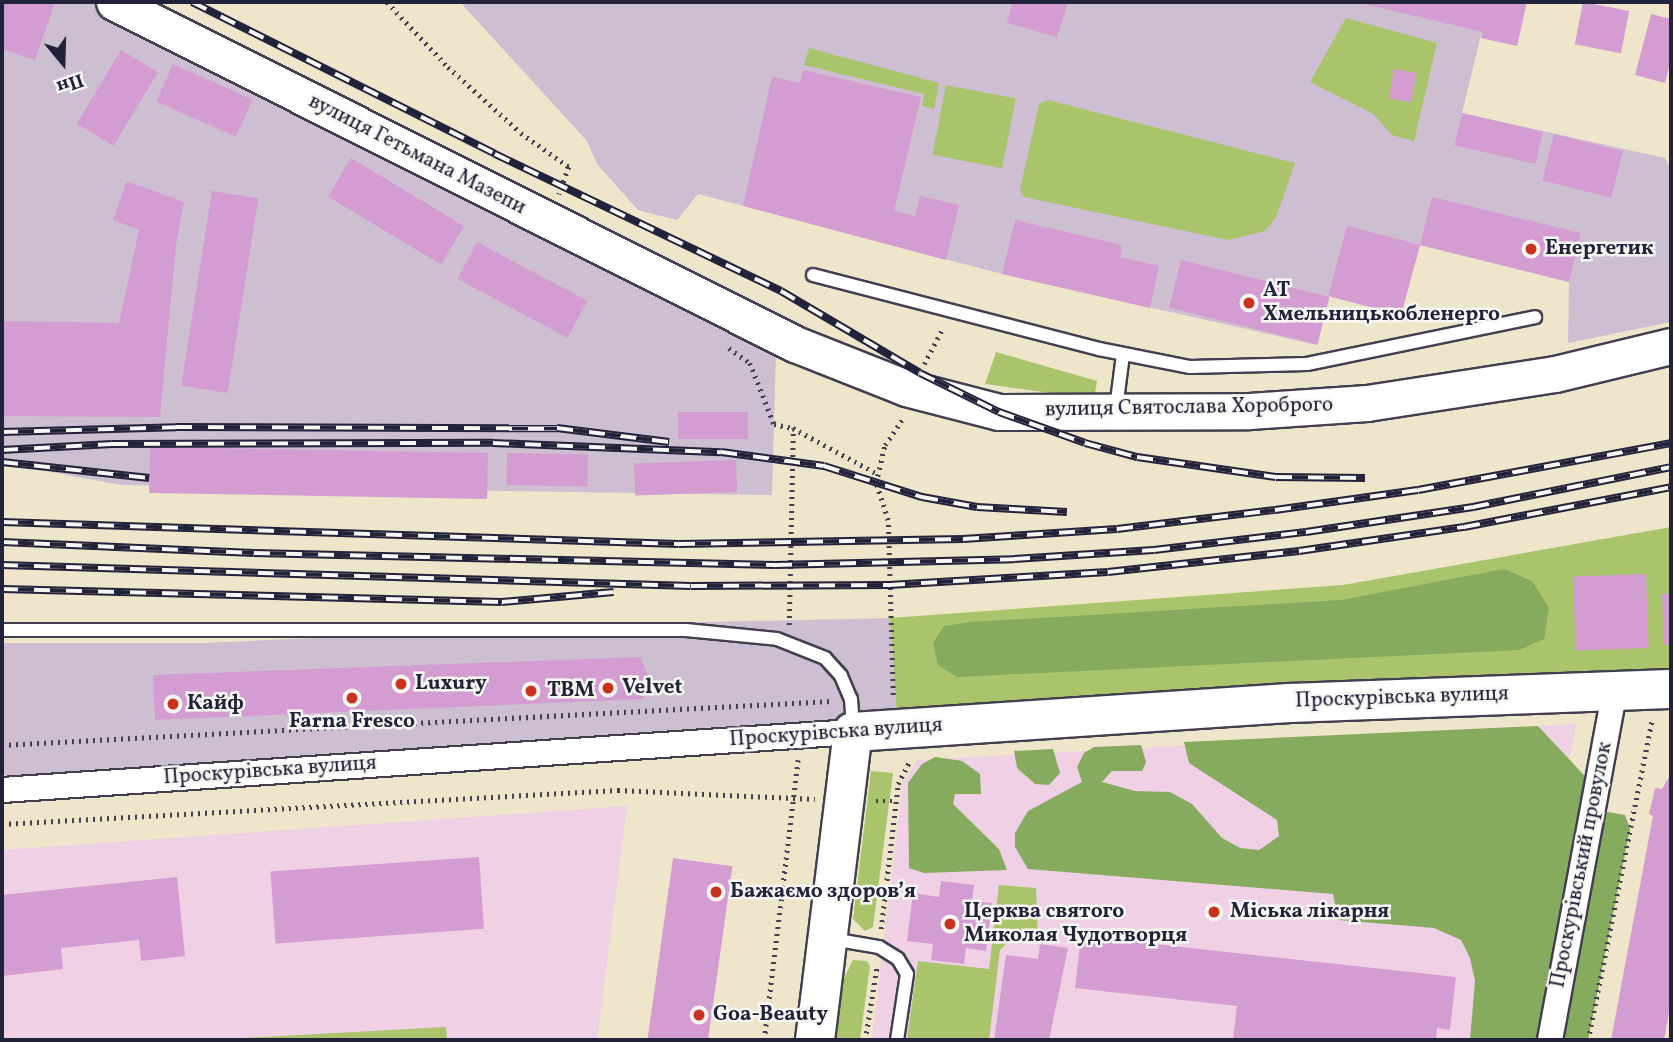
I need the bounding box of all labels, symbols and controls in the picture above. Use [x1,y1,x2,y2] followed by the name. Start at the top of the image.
[28,28,98,98] north arrow
[53,66,87,100] text: Пн
[304,89,530,221] street label: вулиця Гетьмана Мазепи
[1545,236,1654,262] place label: Енергетик
[1523,241,1539,257] marker: Енергетик
[1263,278,1500,328] place label: АТ Хмельницькобленерго
[1241,295,1257,311] marker: АТ Хмельницькобленерго
[1045,393,1333,423] street label: вулиця Святослава Хороброго
[415,671,487,697] place label: Luxury
[622,675,682,701] place label: Velvet
[393,676,409,692] marker: Luxury
[547,678,594,704] place label: ТВМ
[600,680,616,696] marker: Velvet
[521,681,541,701] marker: ТВМ
[1295,682,1509,714] street label: Проскурівська вулиця
[344,690,360,706] marker: Farna Fresco
[187,691,244,717] place label: Кайф
[165,696,181,712] marker: Кайф
[289,709,415,735] place label: Farna Fresco
[728,713,944,753] street label: Проскурівська вулиця
[1546,740,1618,990] street label: Проскурівський провулок
[162,751,378,791] street label: Проскурівська вулиця
[730,879,916,905] place label: Бажаємо здоровʼя
[708,884,724,900] marker: Бажаємо здоровʼя
[964,899,1187,949] place label: Церква святого Миколая Чудотворця
[1230,899,1389,925] place label: Міська лікарня
[1204,902,1224,922] marker: Міська лікарня
[942,916,958,932] marker: Церква святого Миколая Чудотворця
[713,1002,828,1028] place label: Goa-Beauty
[691,1007,707,1023] marker: Goa-Beauty

